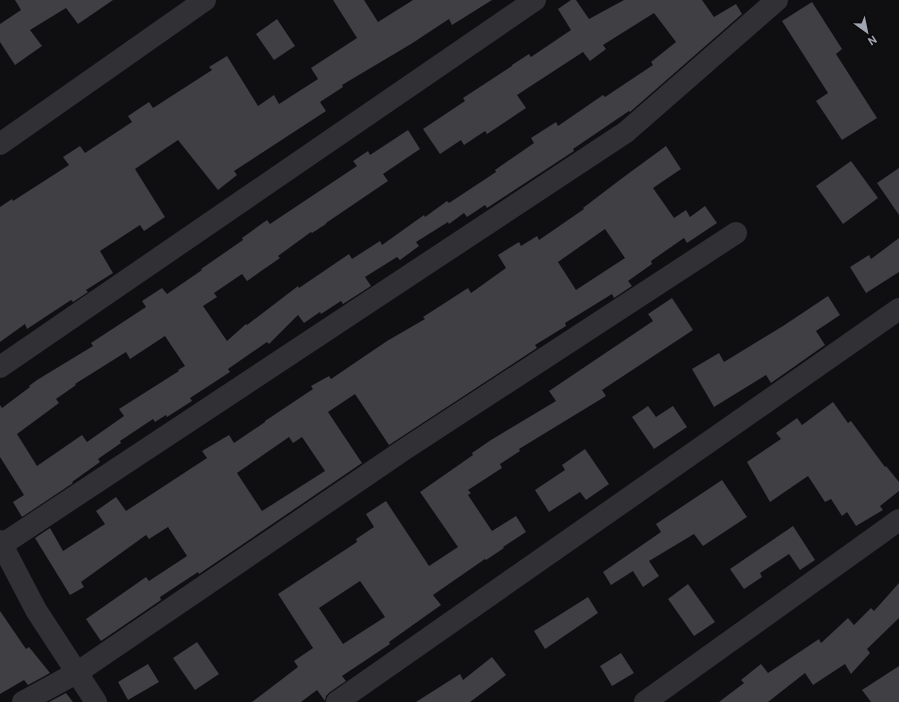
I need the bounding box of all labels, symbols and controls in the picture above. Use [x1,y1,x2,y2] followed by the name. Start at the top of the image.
[847,12,887,52] north arrow
[865,32,879,48] text: N

